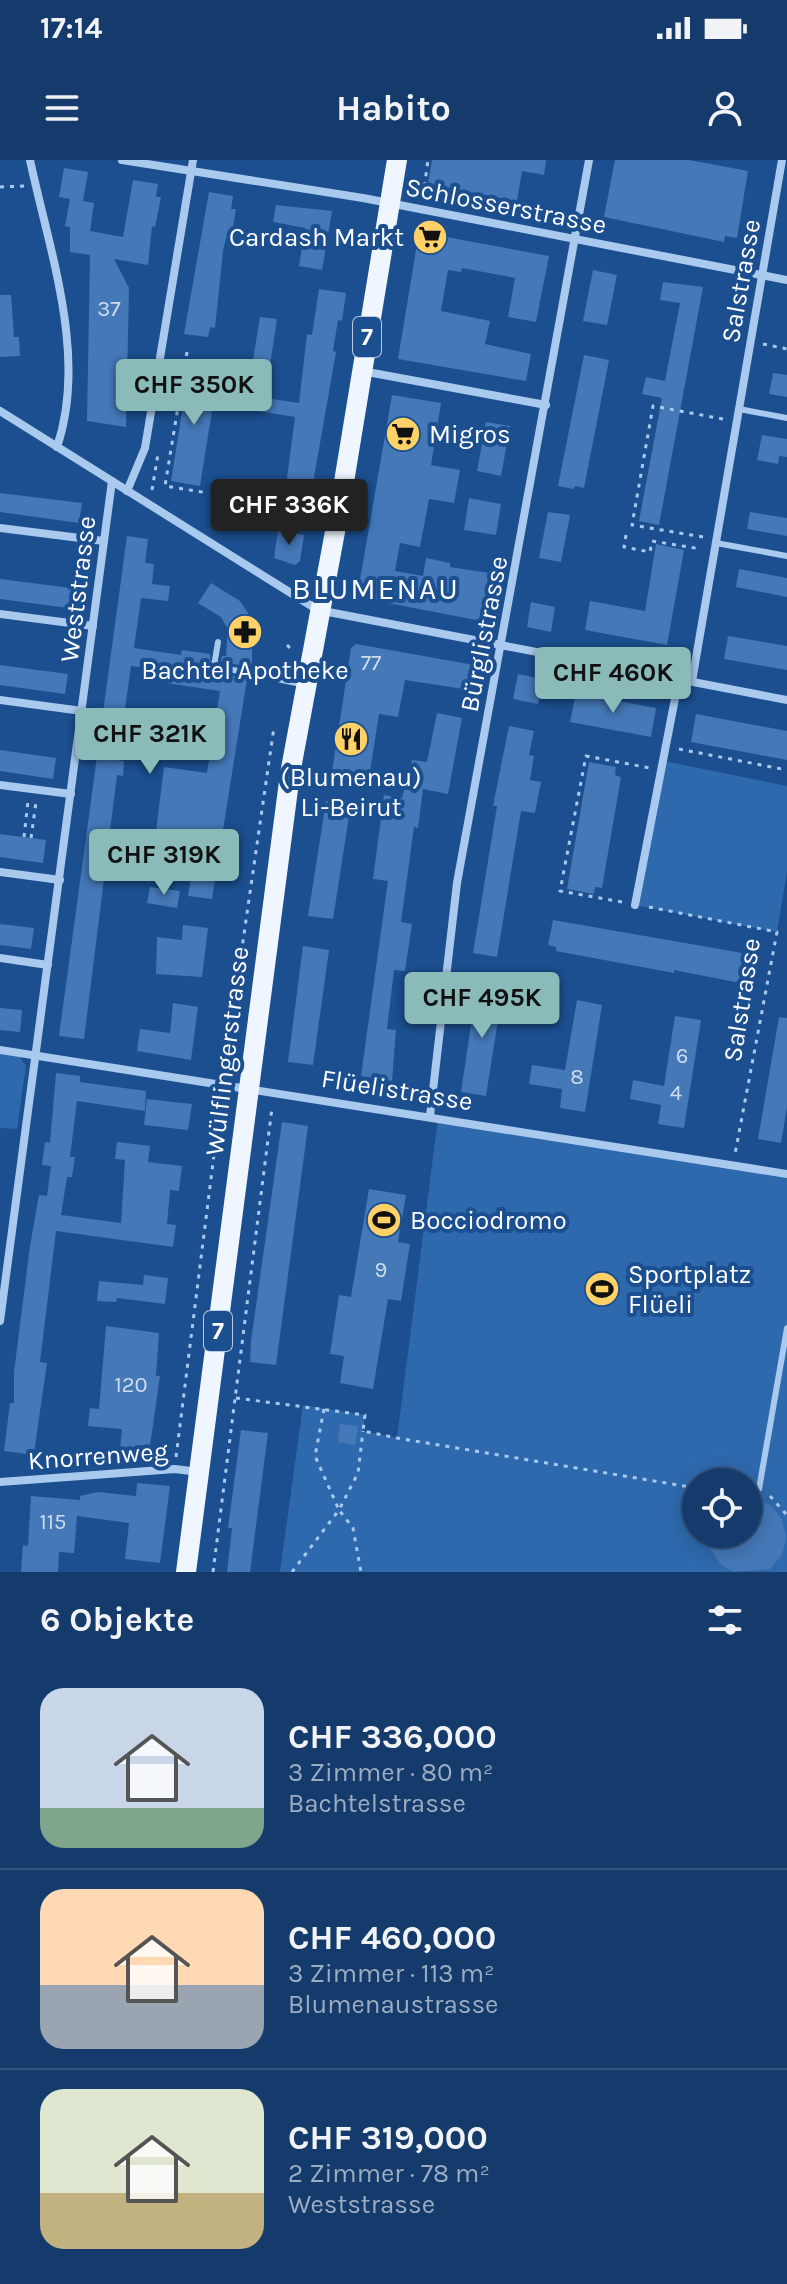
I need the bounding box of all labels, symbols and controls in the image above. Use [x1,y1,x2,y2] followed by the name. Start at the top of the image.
[40,10,102,46] text: 17:14
[40,86,84,130] icon: menu
[703,86,747,130] icon: person
[336,87,451,129] text: Habito
[403,171,609,241] street label: Schlosserstrasse
[715,217,767,345] street label: Salstrasse
[411,218,449,256] supermarket icon: Cardash Markt
[229,222,404,253] place label: Cardash Markt
[97,296,121,322] house number: 37
[353,317,381,357] road number: 7
[111,359,277,427] pin: CHF 350K
[134,369,254,400] text: CHF 350K
[384,415,422,453] supermarket icon: Migros
[429,419,511,450] place label: Migros
[206,479,372,547] pin: CHF 336K
[229,489,349,520] text: CHF 336K
[54,514,102,664] street label: Weststrasse
[454,553,514,715] street label: Bürglistrasse
[292,571,460,607] district label: BLUMENAU
[226,613,264,651] pharmacy icon: Bachtel Apotheke
[530,647,696,715] pin: CHF 460K
[361,650,381,676] house number: 77
[141,655,349,686] place label: Bachtel Apotheke
[553,657,673,688] text: CHF 460K
[67,708,233,776] pin: CHF 321K
[93,718,207,749] text: CHF 321K
[332,720,370,758] restaurant icon: (Blumenau) Li-Beirut
[280,762,422,823] place label: (Blumenau) Li-Beirut
[81,829,247,897] pin: CHF 319K
[107,839,221,870] text: CHF 319K
[717,936,767,1064] street label: Salstrasse
[199,945,255,1157] street label: Wülflingerstrasse
[399,972,565,1040] pin: CHF 495K
[422,982,542,1013] text: CHF 495K
[676,1043,688,1069] house number: 6
[319,1063,475,1117] street label: Flüelistrasse
[570,1064,584,1090] house number: 8
[670,1080,682,1106] house number: 4
[365,1201,403,1239] sports icon: Bocciodromo
[410,1205,567,1236] place label: Bocciodromo
[375,1257,387,1283] house number: 9
[628,1259,751,1320] place label: Sportplatz Flüeli
[583,1270,621,1308] sports icon: Sportplatz Flüeli
[204,1311,232,1351] road number: 7
[114,1372,148,1398] house number: 120
[27,1436,169,1476] street label: Knorrenweg
[682,1468,762,1548] map controls
[682,1468,762,1548] button: locate
[40,1509,66,1535] house number: 115
[703,1598,747,1642] icon: filters
[40,1600,194,1640] text: 6 Objekte
[288,1717,497,1757] text: CHF 336,000
[104,1720,200,1816] icon: home
[288,1757,493,1788] text: 3 Zimmer · 80 m²
[288,1788,466,1819] text: Bachtelstrasse
[288,1918,496,1958] text: CHF 460,000
[104,1921,200,2017] icon: home
[288,1958,495,1989] text: 3 Zimmer · 113 m²
[288,1989,498,2020] text: Blumenaustrasse
[288,2118,488,2158] text: CHF 319,000
[104,2121,200,2217] icon: home
[288,2158,490,2189] text: 2 Zimmer · 78 m²
[288,2189,435,2220] text: Weststrasse

